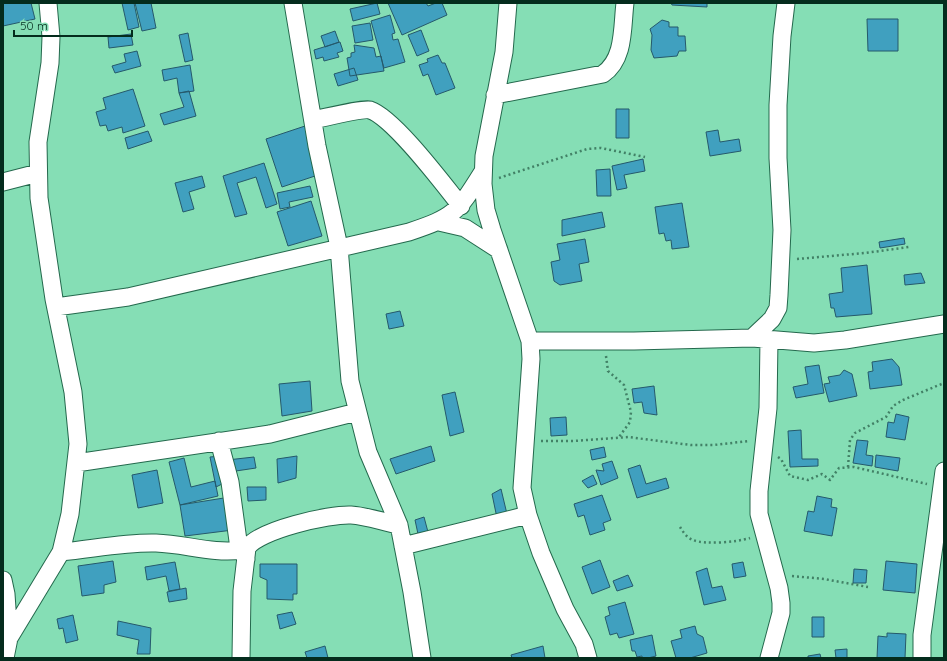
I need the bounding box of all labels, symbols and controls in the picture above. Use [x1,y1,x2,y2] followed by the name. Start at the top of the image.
[14,12,132,38] scale bar
[20,18,48,33] text: 50 m

